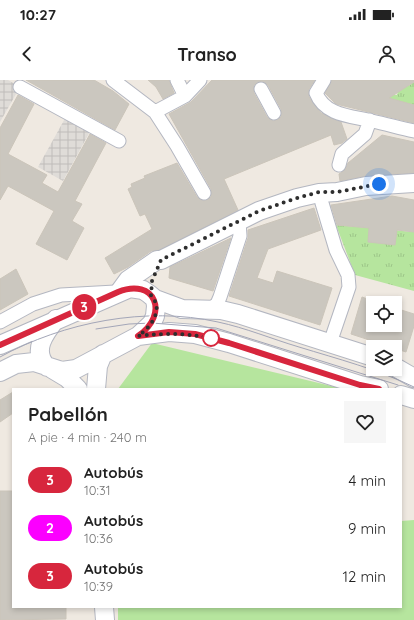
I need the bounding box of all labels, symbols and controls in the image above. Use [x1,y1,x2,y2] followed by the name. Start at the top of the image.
[20,5,56,24] text: 10:27
[16,43,38,65] icon: back
[177,43,237,66] text: Transo
[376,43,398,65] icon: person
[369,174,389,194] your location
[71,294,97,320] line badge: 3
[366,296,402,376] map controls
[366,296,402,332] button: locate
[80,298,88,316] text: 3
[202,329,220,347] unlabelled marker
[366,340,402,376] button: layers
[344,401,386,443] button: heart
[28,402,108,426] text: Pabellón
[28,429,147,445] text: A pie · 4 min · 240 m
[84,463,143,482] text: Autobús
[46,471,54,489] text: 3
[348,471,386,490] text: 4 min
[84,482,111,498] text: 10:31
[84,511,143,530] text: Autobús
[46,519,54,537] text: 2
[348,519,386,538] text: 9 min
[84,530,113,546] text: 10:36
[84,559,143,578] text: Autobús
[46,567,54,585] text: 3
[342,567,386,586] text: 12 min
[84,578,113,594] text: 10:39

